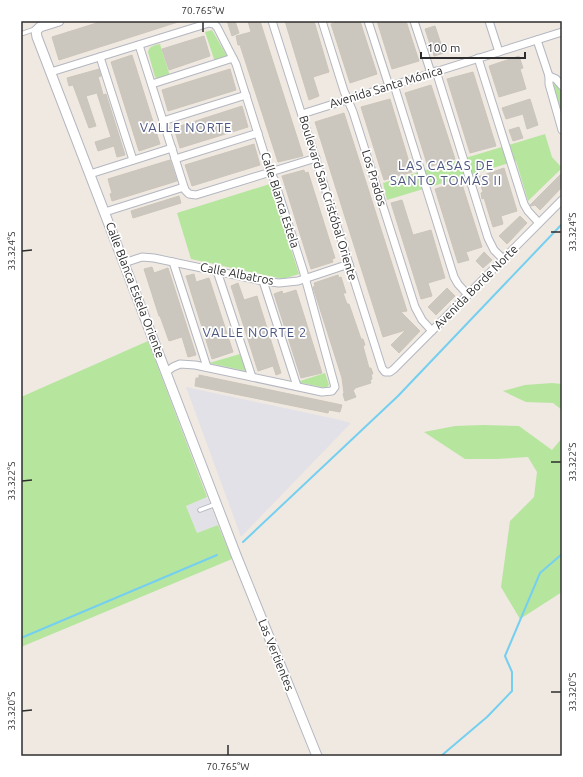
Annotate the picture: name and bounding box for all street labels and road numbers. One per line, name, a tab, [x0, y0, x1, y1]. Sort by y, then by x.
street label: Avenida Santa Mónica	[328, 63, 444, 110]
street label: Boulevard San Cristóbal Oriente	[297, 114, 360, 282]
street label: Los Prados	[360, 148, 389, 208]
street label: Calle Blanca Estela	[259, 150, 302, 249]
street label: Calle Blanca Estela Oriente	[104, 220, 167, 360]
street label: Avenida Borde Norte	[431, 242, 520, 331]
street label: Calle Albatros	[199, 260, 275, 287]
street label: Las Vertientes	[256, 617, 297, 693]

